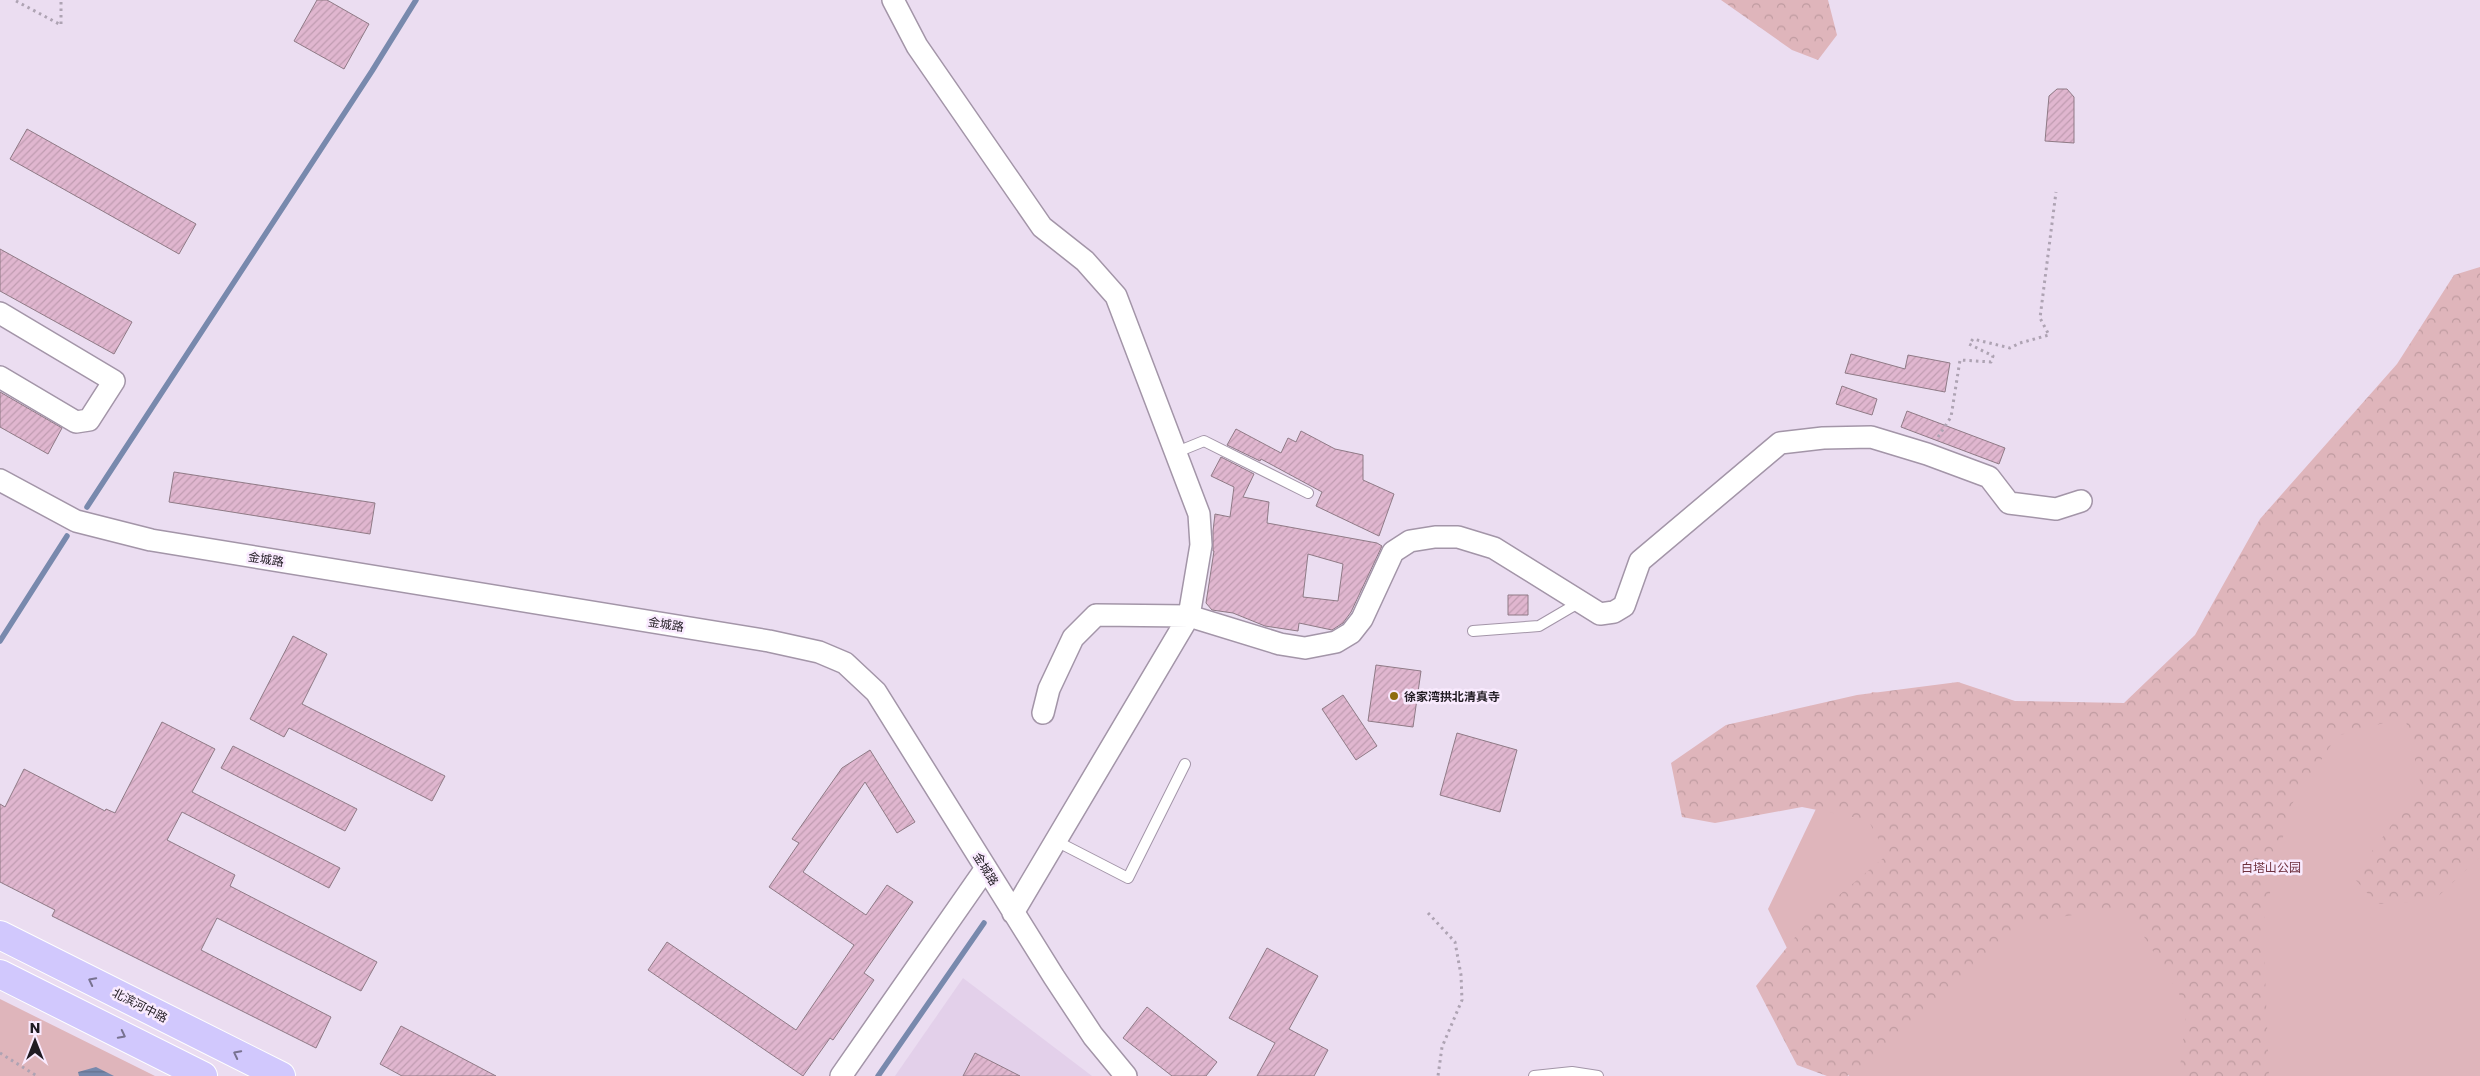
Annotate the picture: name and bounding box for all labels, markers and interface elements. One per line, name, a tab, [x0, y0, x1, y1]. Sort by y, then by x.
street label: 金城路	[247, 548, 285, 570]
street label: 金城路	[647, 613, 685, 635]
place label: 徐家湾拱北清真寺	[1404, 688, 1500, 705]
marker: 徐家湾拱北清真寺	[1388, 690, 1400, 702]
street label: 金城路	[969, 849, 1003, 889]
park label: 白塔山公园	[2241, 859, 2301, 876]
one-way arrow	[88, 977, 97, 987]
street label: 北滨河中路	[109, 984, 171, 1026]
north arrow	[10, 1016, 60, 1066]
text: N	[30, 1018, 40, 1038]
one-way arrow	[116, 1029, 125, 1039]
one-way arrow	[233, 1050, 242, 1060]

